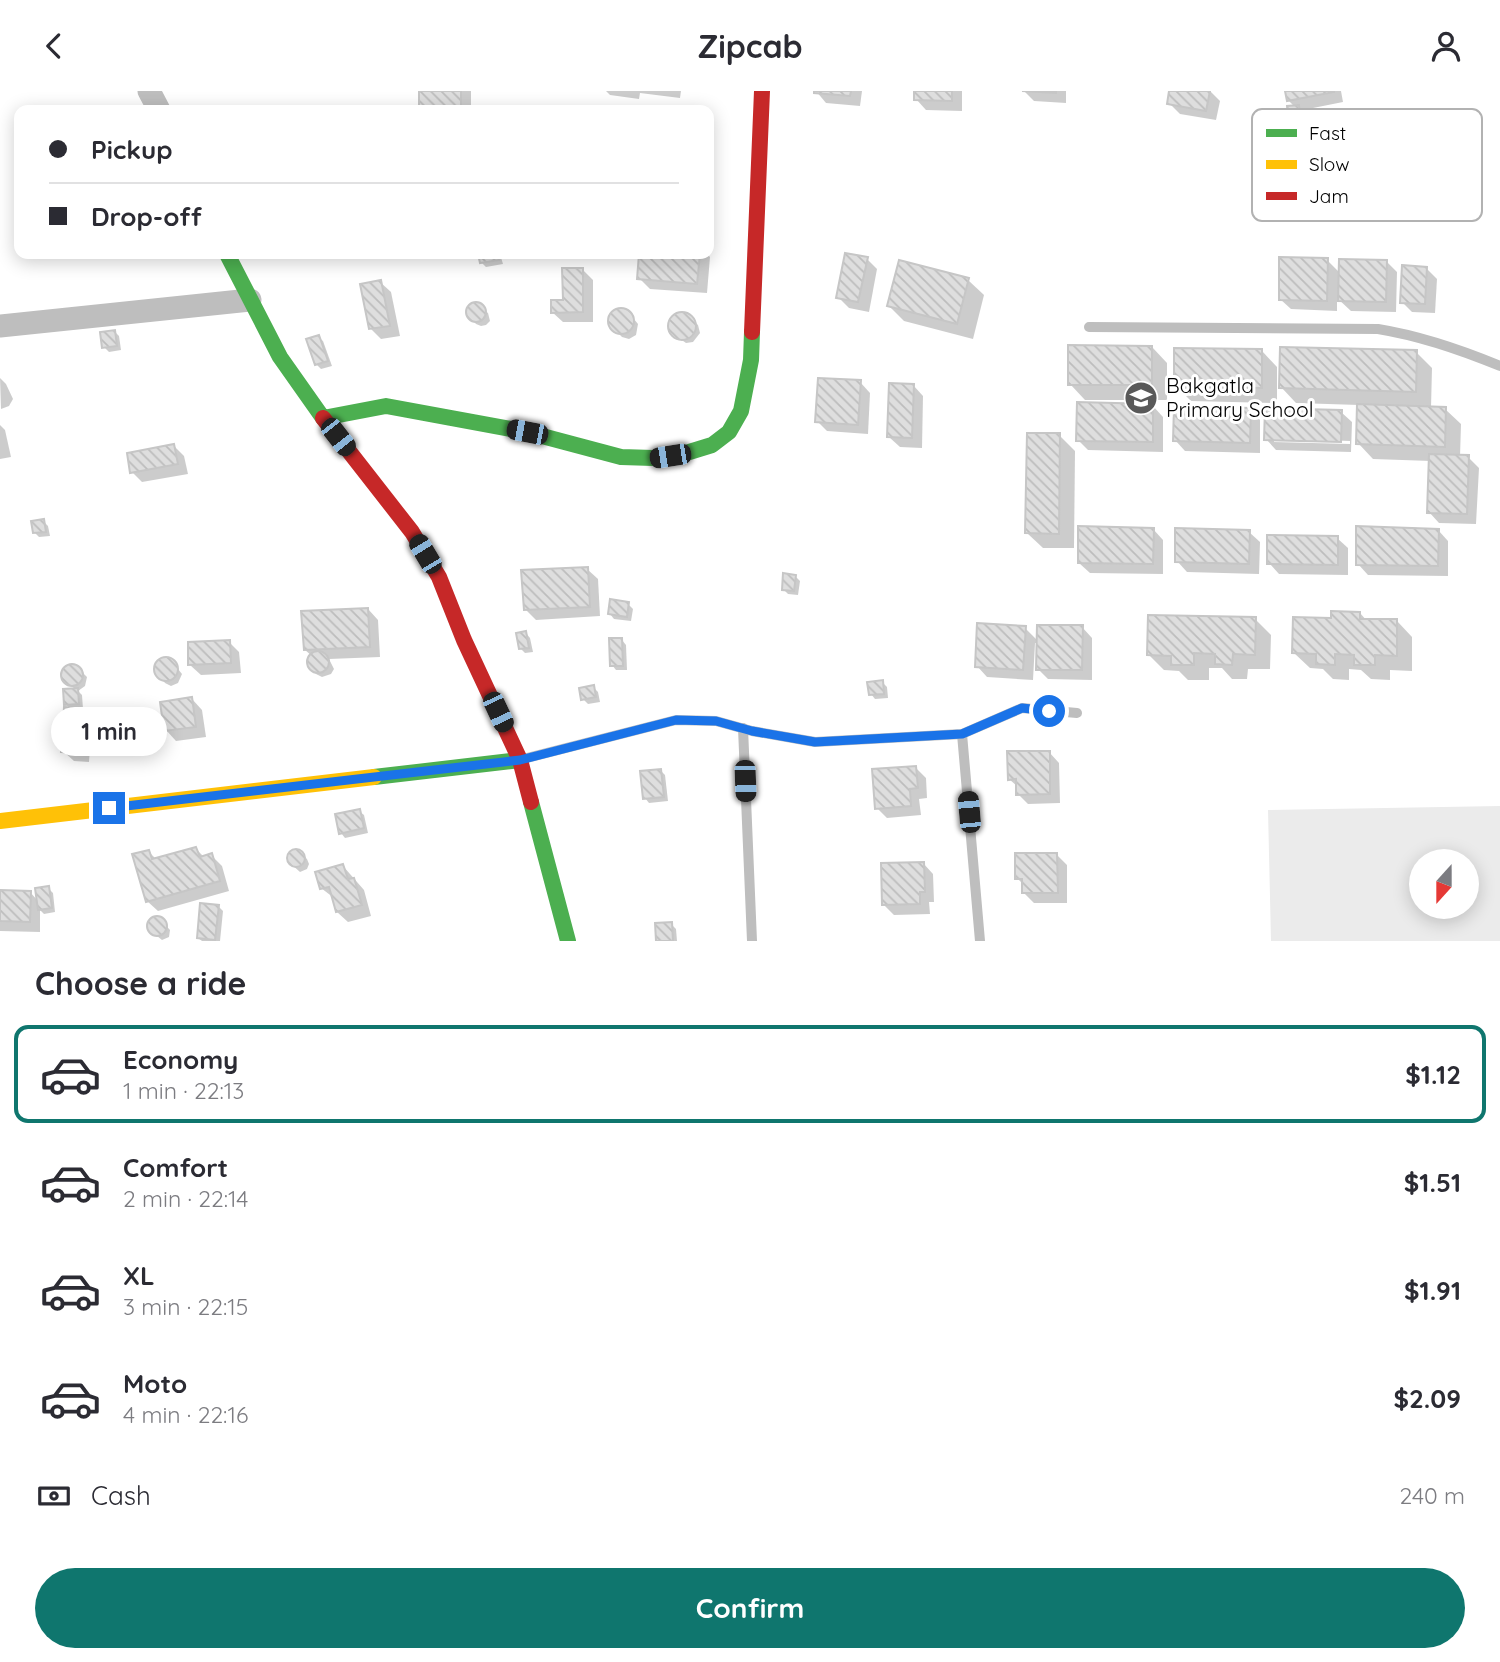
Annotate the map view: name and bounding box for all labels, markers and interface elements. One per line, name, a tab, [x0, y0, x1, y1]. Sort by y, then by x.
text: Zipcab	[697, 26, 803, 66]
icon: back	[35, 27, 73, 65]
icon: person	[1427, 27, 1465, 65]
legend	[1252, 109, 1482, 221]
text: Fast	[1309, 121, 1346, 145]
text: Pickup	[91, 133, 173, 166]
text: Slow	[1309, 152, 1350, 176]
text: Jam	[1309, 184, 1349, 208]
text: Drop-off	[91, 200, 202, 233]
place label: Bakgatla Primary School	[1166, 372, 1314, 422]
school or university icon: Bakgatla Primary School	[1122, 379, 1160, 417]
car	[317, 414, 360, 460]
car	[505, 418, 550, 446]
car	[648, 442, 693, 470]
car	[406, 531, 445, 577]
car	[480, 689, 517, 735]
route start	[1033, 695, 1065, 727]
callout: 1 min	[51, 707, 167, 755]
text: 1 min	[81, 717, 137, 746]
car	[734, 760, 757, 802]
car	[957, 790, 982, 834]
route end	[93, 792, 125, 824]
north arrow	[1409, 849, 1479, 919]
map controls	[1409, 849, 1479, 919]
text: Choose a ride	[35, 963, 247, 1003]
icon: car	[39, 1043, 102, 1106]
text: Economy	[123, 1043, 238, 1076]
text: $1.12	[1405, 1058, 1461, 1091]
text: 1 min · 22:13	[123, 1076, 244, 1105]
icon: car	[39, 1151, 102, 1214]
text: Comfort	[123, 1151, 228, 1184]
text: $1.51	[1404, 1166, 1461, 1199]
text: 2 min · 22:14	[123, 1184, 248, 1213]
icon: car	[39, 1259, 102, 1322]
text: XL	[123, 1259, 155, 1292]
text: $1.91	[1404, 1274, 1461, 1307]
text: 3 min · 22:15	[123, 1292, 248, 1321]
icon: car	[39, 1367, 102, 1430]
text: Moto	[123, 1367, 187, 1400]
text: $2.09	[1393, 1382, 1461, 1415]
text: 4 min · 22:16	[123, 1400, 248, 1429]
icon: cash	[35, 1477, 73, 1515]
text: Cash	[91, 1479, 151, 1512]
text: 240 m	[1400, 1481, 1465, 1510]
button: Confirm	[35, 1568, 1465, 1648]

